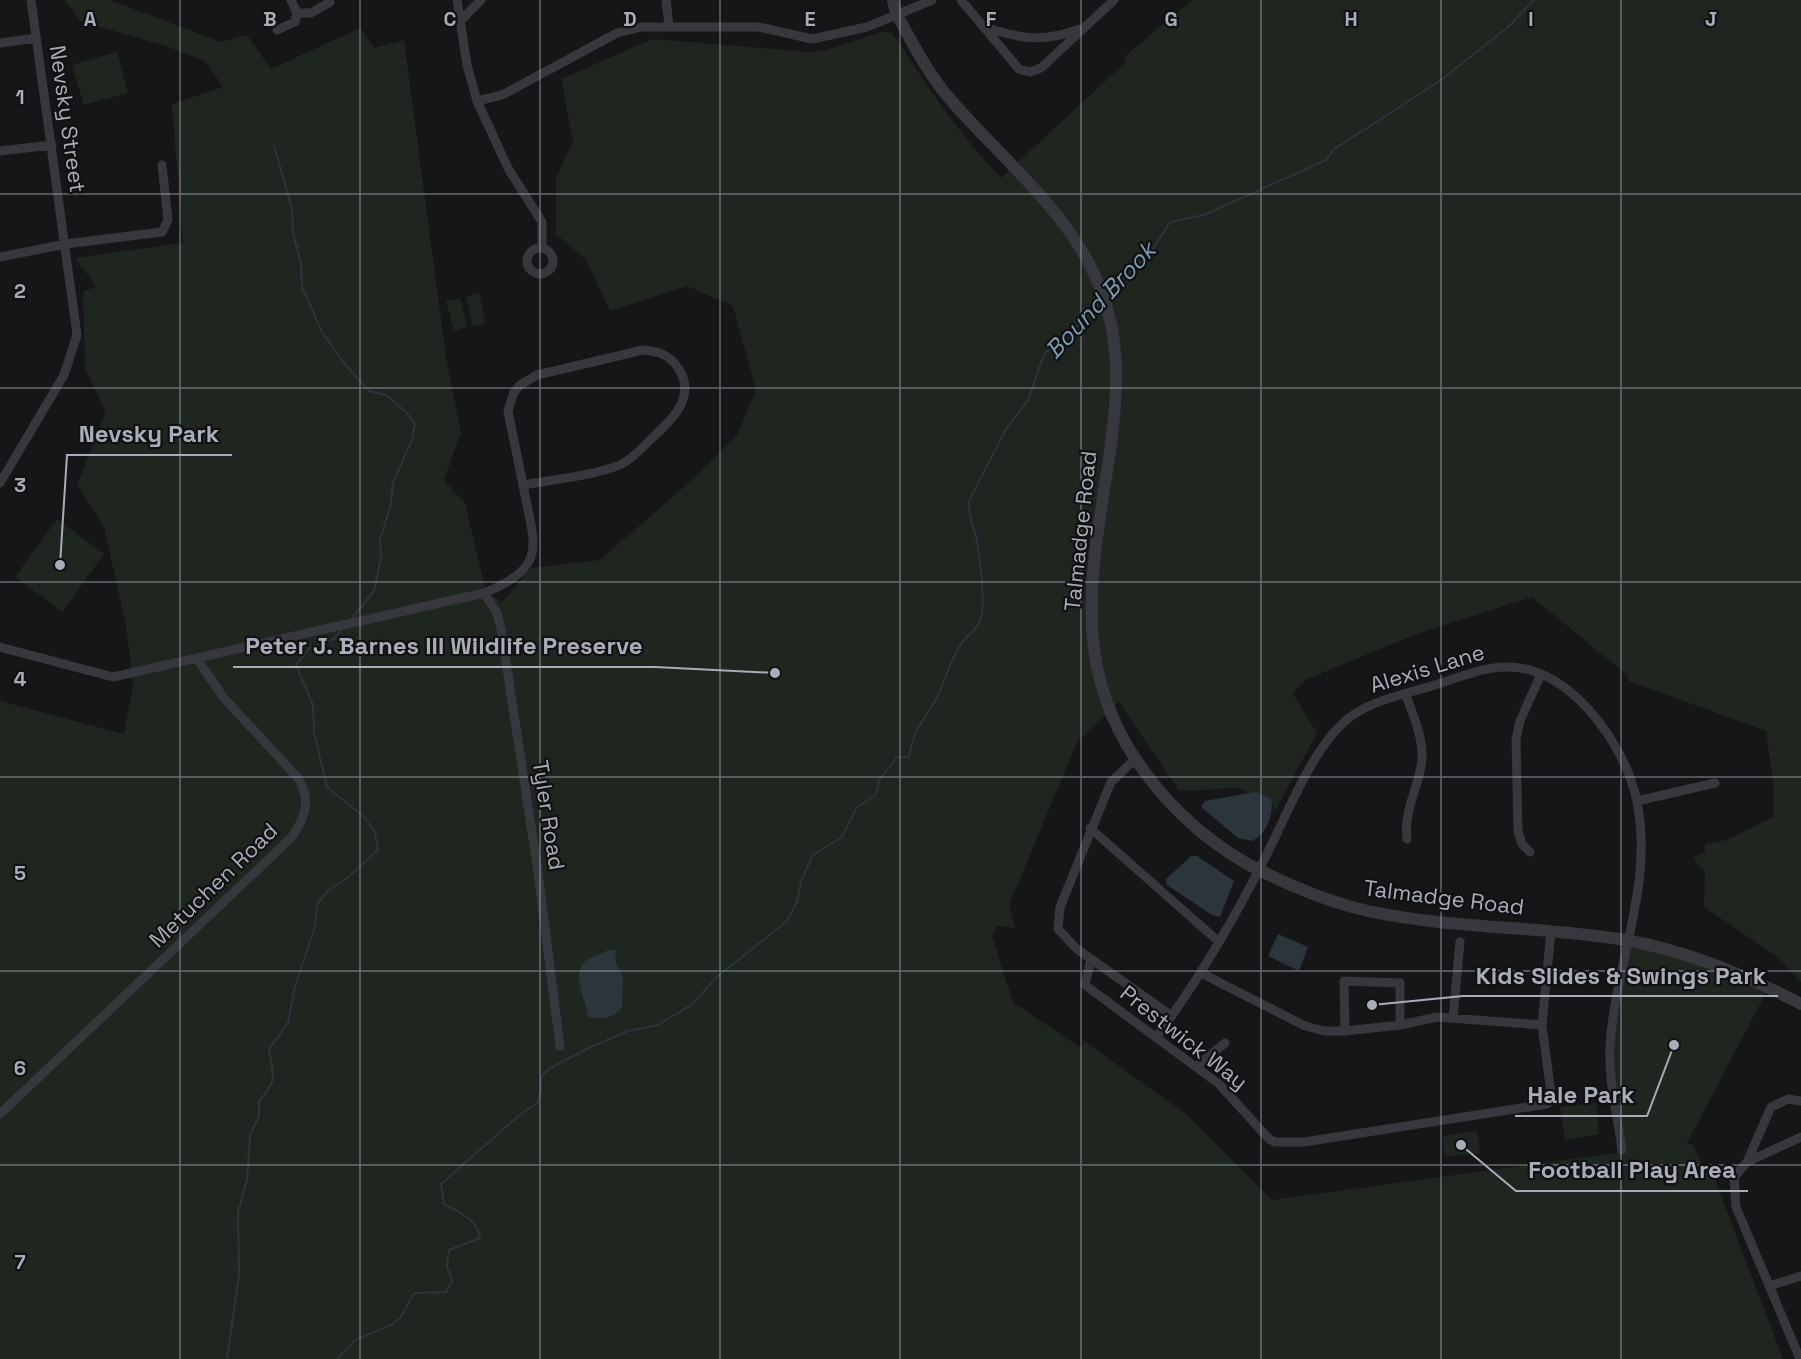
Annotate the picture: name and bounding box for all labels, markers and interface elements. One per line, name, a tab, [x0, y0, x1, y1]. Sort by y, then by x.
text: A	[84, 6, 97, 32]
text: B	[263, 6, 277, 32]
text: C	[444, 6, 457, 32]
text: D	[623, 6, 637, 32]
text: E	[804, 6, 816, 32]
text: F	[986, 6, 997, 32]
text: G	[1164, 6, 1178, 32]
text: H	[1344, 6, 1358, 32]
text: I	[1528, 6, 1534, 32]
text: J	[1705, 6, 1717, 32]
street label: Nevsky Street	[44, 44, 92, 194]
text: 1	[15, 84, 25, 110]
water label: Bound Brook	[1038, 233, 1164, 365]
text: 2	[14, 278, 26, 304]
callout: Nevsky Park	[67, 413, 232, 455]
text: Nevsky Park	[79, 418, 220, 449]
street label: Talmadge Road	[1058, 449, 1102, 613]
text: 3	[14, 472, 26, 498]
callout: Peter J. Barnes III Wildlife Preserve	[233, 625, 655, 667]
text: Peter J. Barnes III Wildlife Preserve	[245, 630, 643, 661]
street label: Alexis Lane	[1366, 637, 1488, 699]
text: 4	[14, 666, 27, 692]
street label: Tyler Road	[526, 758, 572, 872]
street label: Metuchen Road	[143, 817, 283, 953]
text: 5	[14, 860, 26, 886]
street label: Talmadge Road	[1362, 873, 1526, 921]
callout: Kids Slides & Swings Park	[1463, 954, 1778, 996]
text: Kids Slides & Swings Park	[1476, 960, 1767, 991]
street label: Prestwick Way	[1115, 979, 1253, 1095]
text: 6	[14, 1055, 26, 1081]
callout: Hale Park	[1515, 1074, 1647, 1116]
text: Hale Park	[1527, 1079, 1635, 1110]
callout: Football Play Area	[1516, 1149, 1748, 1191]
text: Football Play Area	[1528, 1154, 1736, 1185]
text: 7	[14, 1249, 26, 1275]

